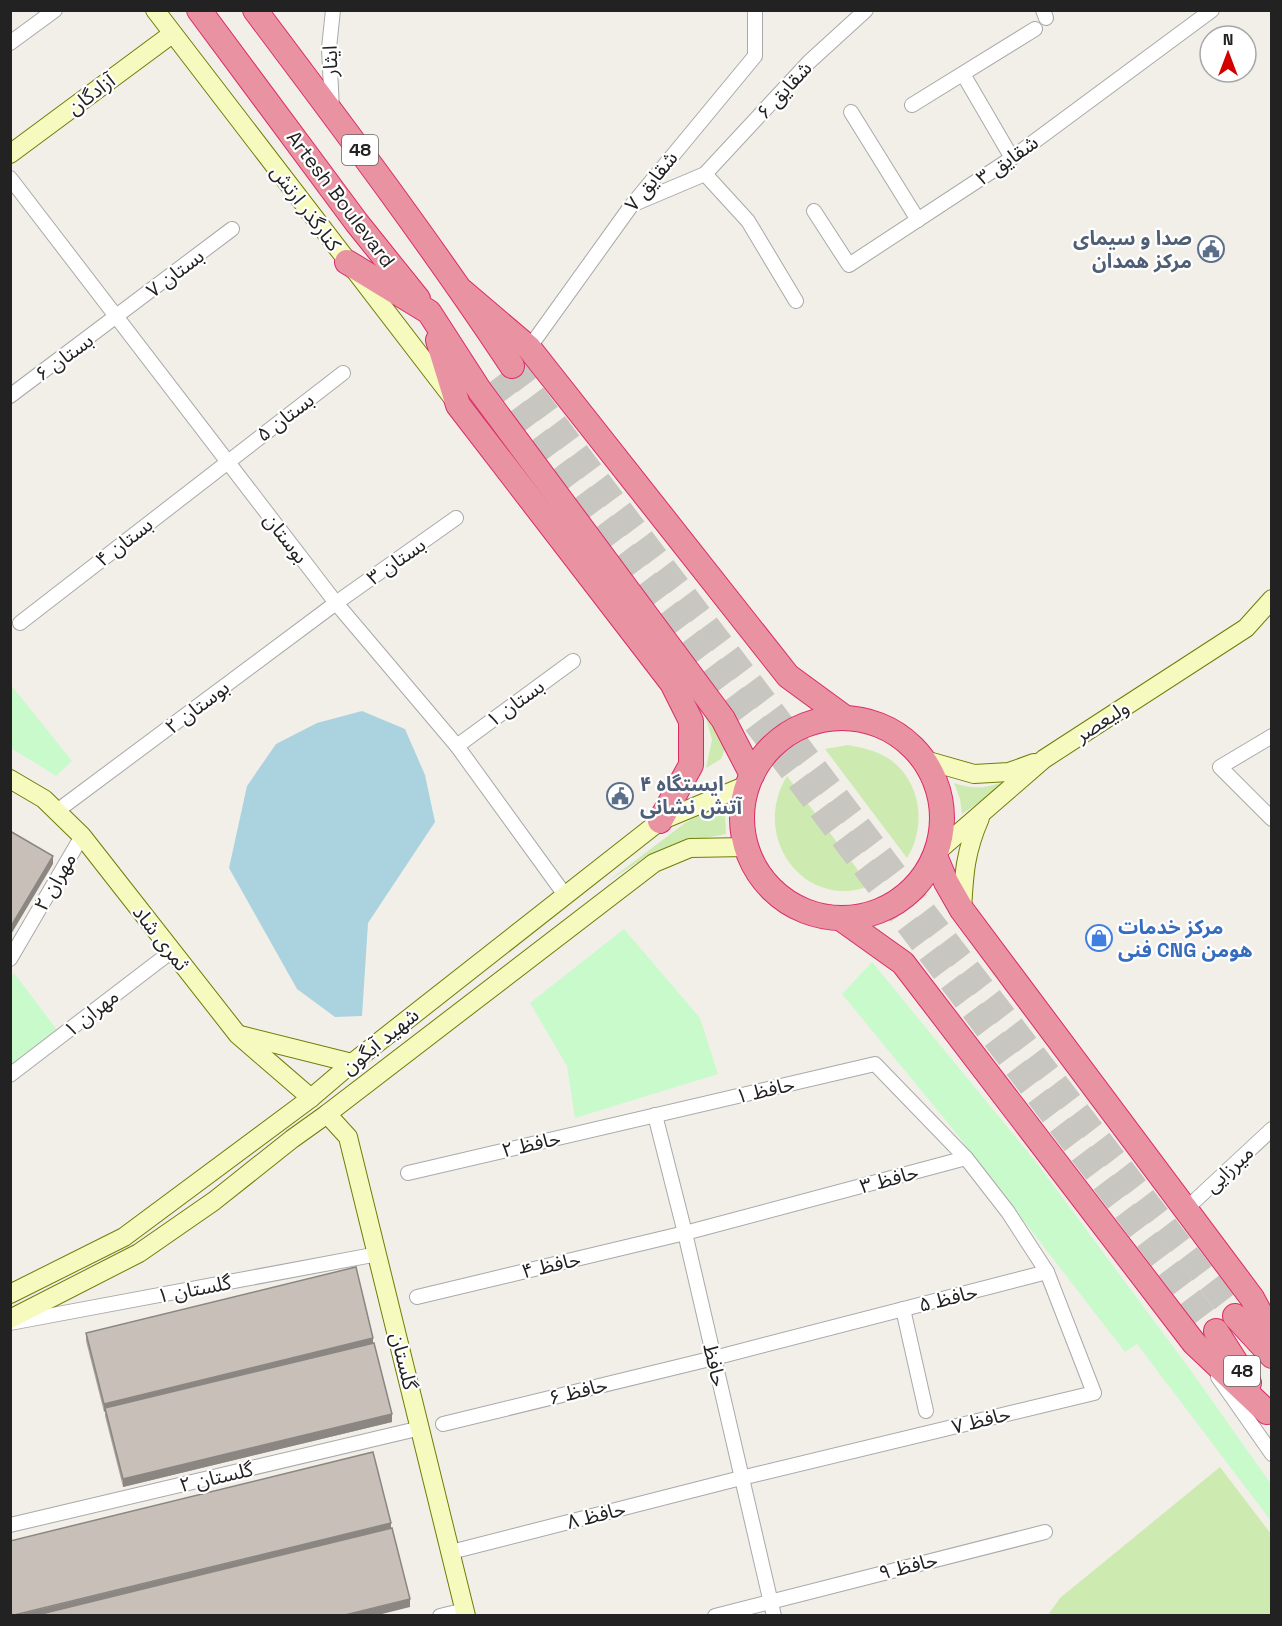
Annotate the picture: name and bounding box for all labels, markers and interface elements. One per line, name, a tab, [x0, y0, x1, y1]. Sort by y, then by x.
north arrow	[1198, 24, 1258, 84]
text: N	[1223, 29, 1233, 50]
street label: ایثار	[317, 45, 343, 78]
street label: شقایق ۶	[751, 55, 817, 125]
street label: آزادگان	[62, 67, 121, 121]
street label: Artesh Boulevard	[281, 125, 401, 273]
street label: شقایق ۳	[971, 129, 1043, 191]
road number: 48	[342, 135, 378, 165]
street label: شقایق ۷	[619, 146, 683, 216]
street label: کنارگذر ارتش	[265, 160, 347, 257]
place label: صدا و سیمای مرکز همدان	[1073, 225, 1192, 274]
public building icon: صدا و سیمای مرکز همدان	[1196, 234, 1226, 264]
street label: بستان ۷	[141, 243, 209, 303]
street label: بستان ۶	[30, 327, 98, 387]
street label: بستان ۵	[251, 387, 319, 447]
street label: بوستان	[258, 507, 314, 569]
street label: بستان ۴	[90, 511, 158, 573]
street label: بستان ۳	[362, 531, 430, 591]
street label: بستان ۱	[481, 673, 549, 733]
street label: بوستان ۲	[160, 674, 234, 740]
street label: ولیعصر	[1069, 694, 1134, 748]
place label: ایستگاه ۴ آتش نشانی	[640, 771, 742, 820]
public building icon: ایستگاه ۴ آتش نشانی	[605, 781, 635, 811]
street label: مهران ۲	[28, 848, 82, 916]
street label: ثمری شاد	[127, 900, 195, 976]
place label: مرکز خدمات فنی CNG هومن	[1118, 914, 1253, 963]
shop icon: مرکز خدمات فنی CNG هومن	[1084, 923, 1114, 953]
street label: ۱ مهران	[58, 983, 124, 1043]
street label: شهید آبگون	[336, 1002, 424, 1080]
street label: حافظ ۱	[733, 1071, 797, 1109]
street label: حافظ ۲	[499, 1125, 563, 1163]
street label: میرزایی	[1199, 1140, 1259, 1198]
street label: حافظ ۳	[857, 1159, 921, 1199]
street label: حافظ ۴	[519, 1246, 583, 1284]
street label: گلستان ۱	[155, 1269, 234, 1309]
street label: حافظ ۵	[916, 1278, 980, 1318]
street label: گلستان	[384, 1330, 424, 1393]
street label: حافظ	[697, 1341, 733, 1389]
road number: 48	[1224, 1356, 1260, 1386]
street label: حافظ ۶	[546, 1371, 610, 1411]
street label: حافظ ۷	[949, 1400, 1013, 1440]
street label: گلستان ۲	[177, 1456, 256, 1498]
street label: حافظ ۸	[564, 1495, 628, 1535]
street label: حافظ ۹	[876, 1546, 940, 1586]

